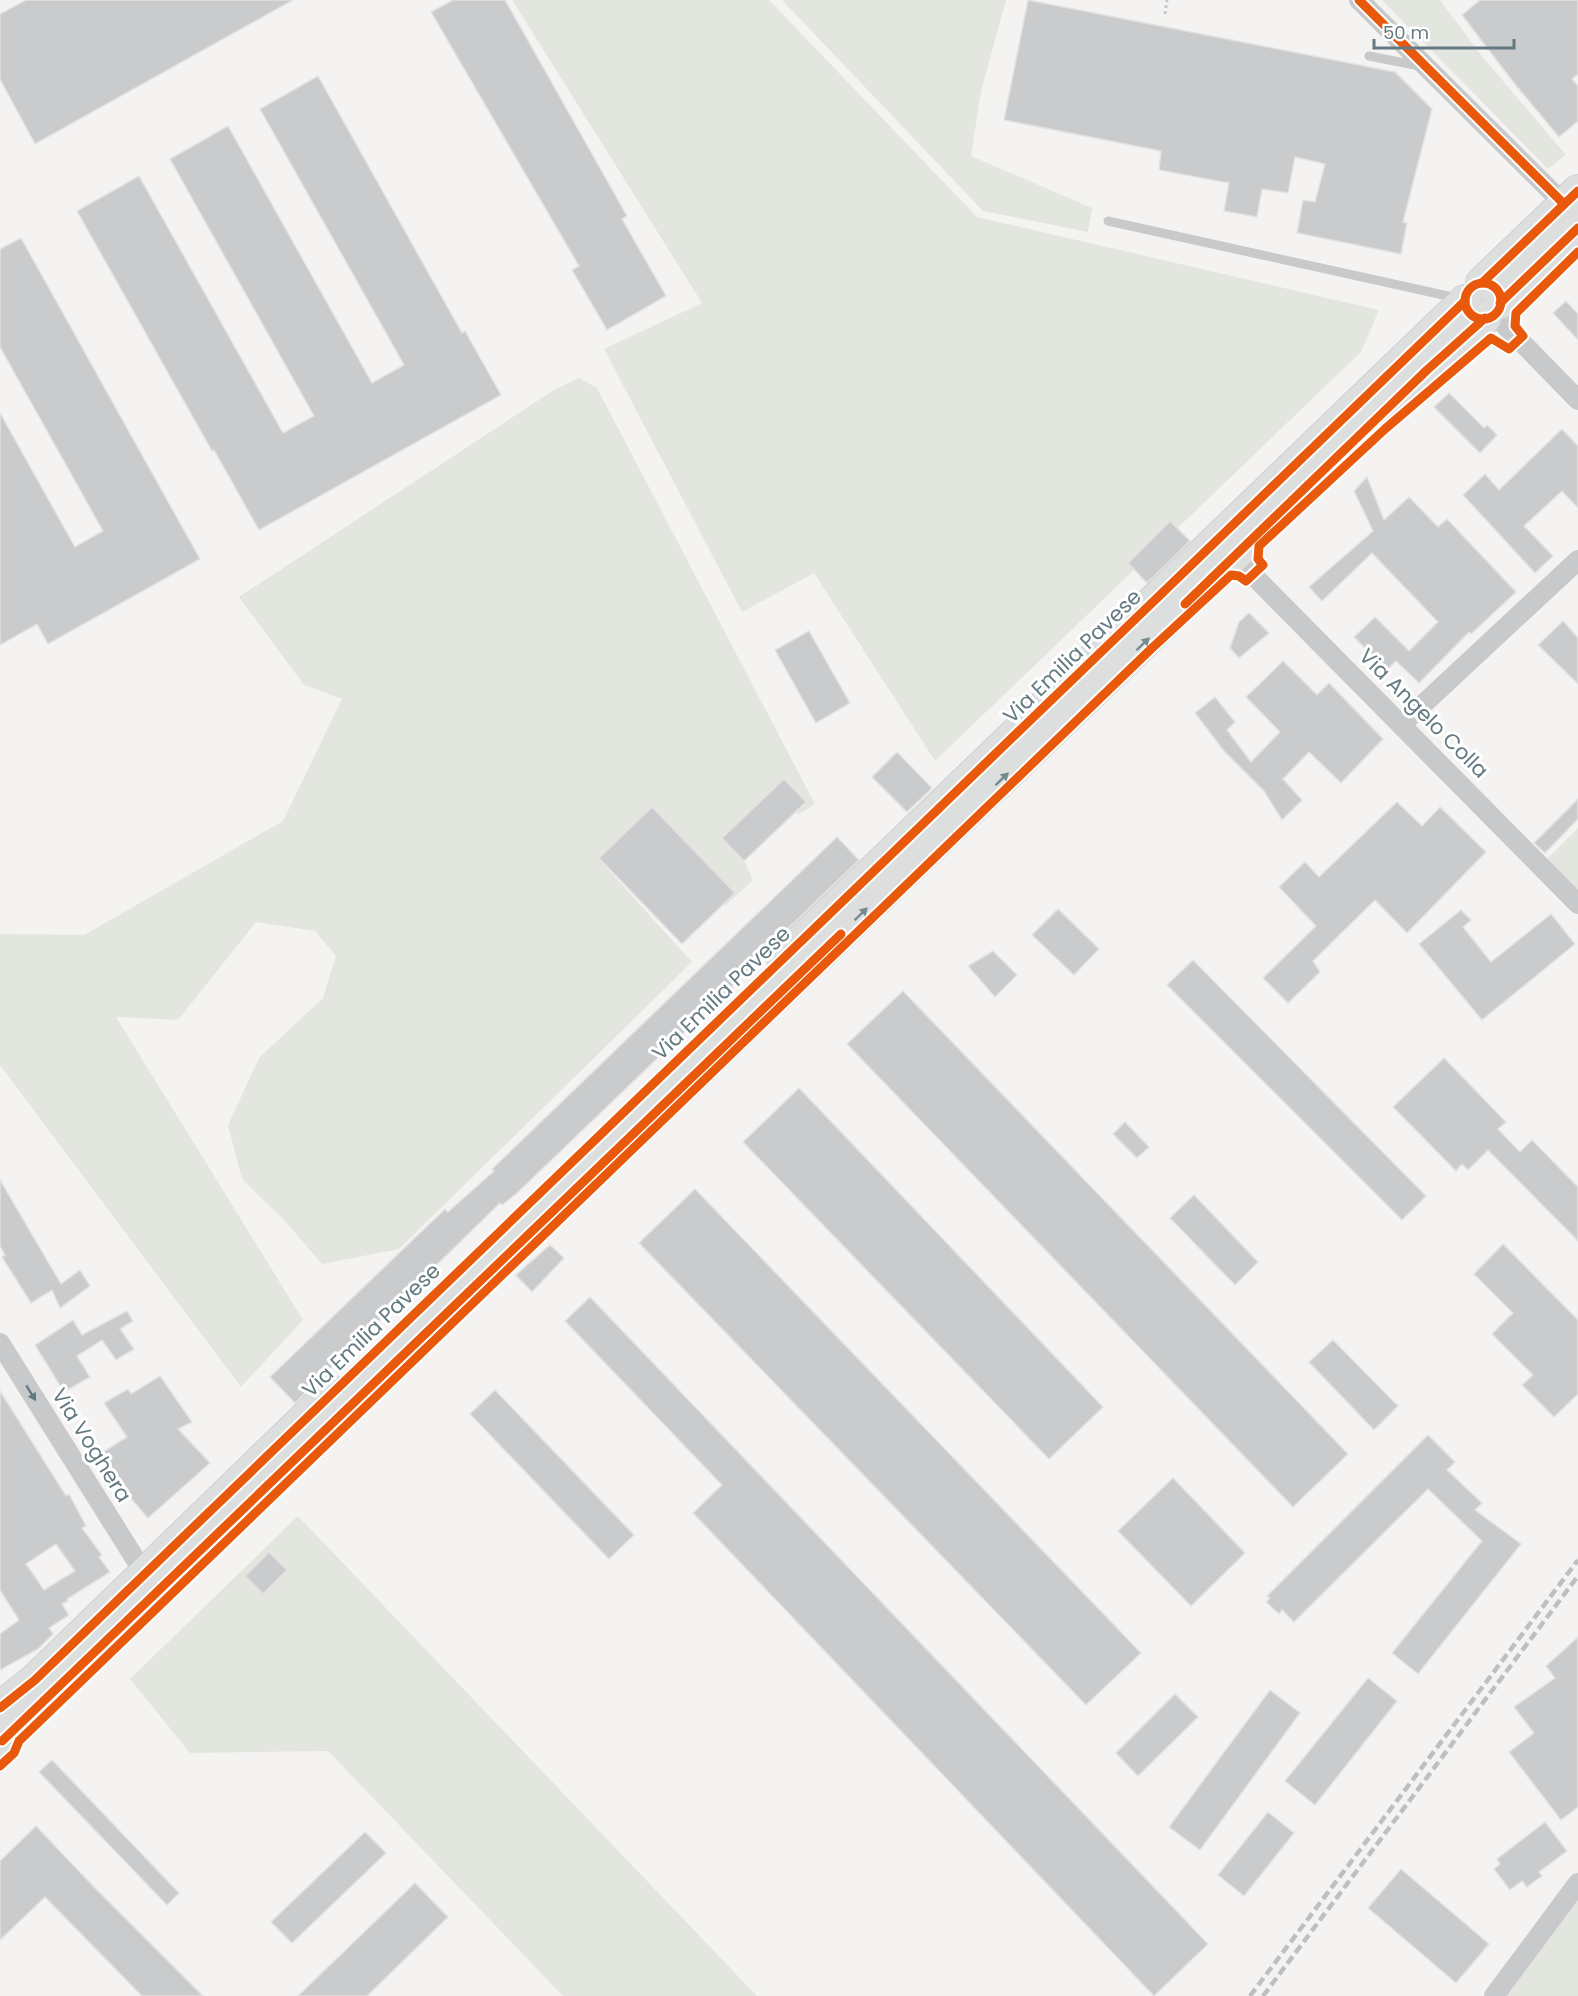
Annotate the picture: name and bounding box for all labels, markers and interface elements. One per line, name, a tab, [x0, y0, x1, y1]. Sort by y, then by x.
scale bar	[1374, 12, 1514, 50]
text: 50 m	[1383, 20, 1429, 45]
street label: Via Emilia Pavese	[996, 582, 1148, 730]
one-way arrow	[1135, 637, 1150, 651]
street label: Via Angelo Colla	[1353, 642, 1495, 784]
one-way arrow	[994, 773, 1009, 786]
one-way arrow	[854, 907, 869, 921]
street label: Via Emilia Pavese	[645, 919, 797, 1067]
street label: Via Emilia Pavese	[295, 1256, 447, 1404]
street label: Via Voghera	[45, 1382, 139, 1508]
one-way arrow	[25, 1384, 37, 1400]

